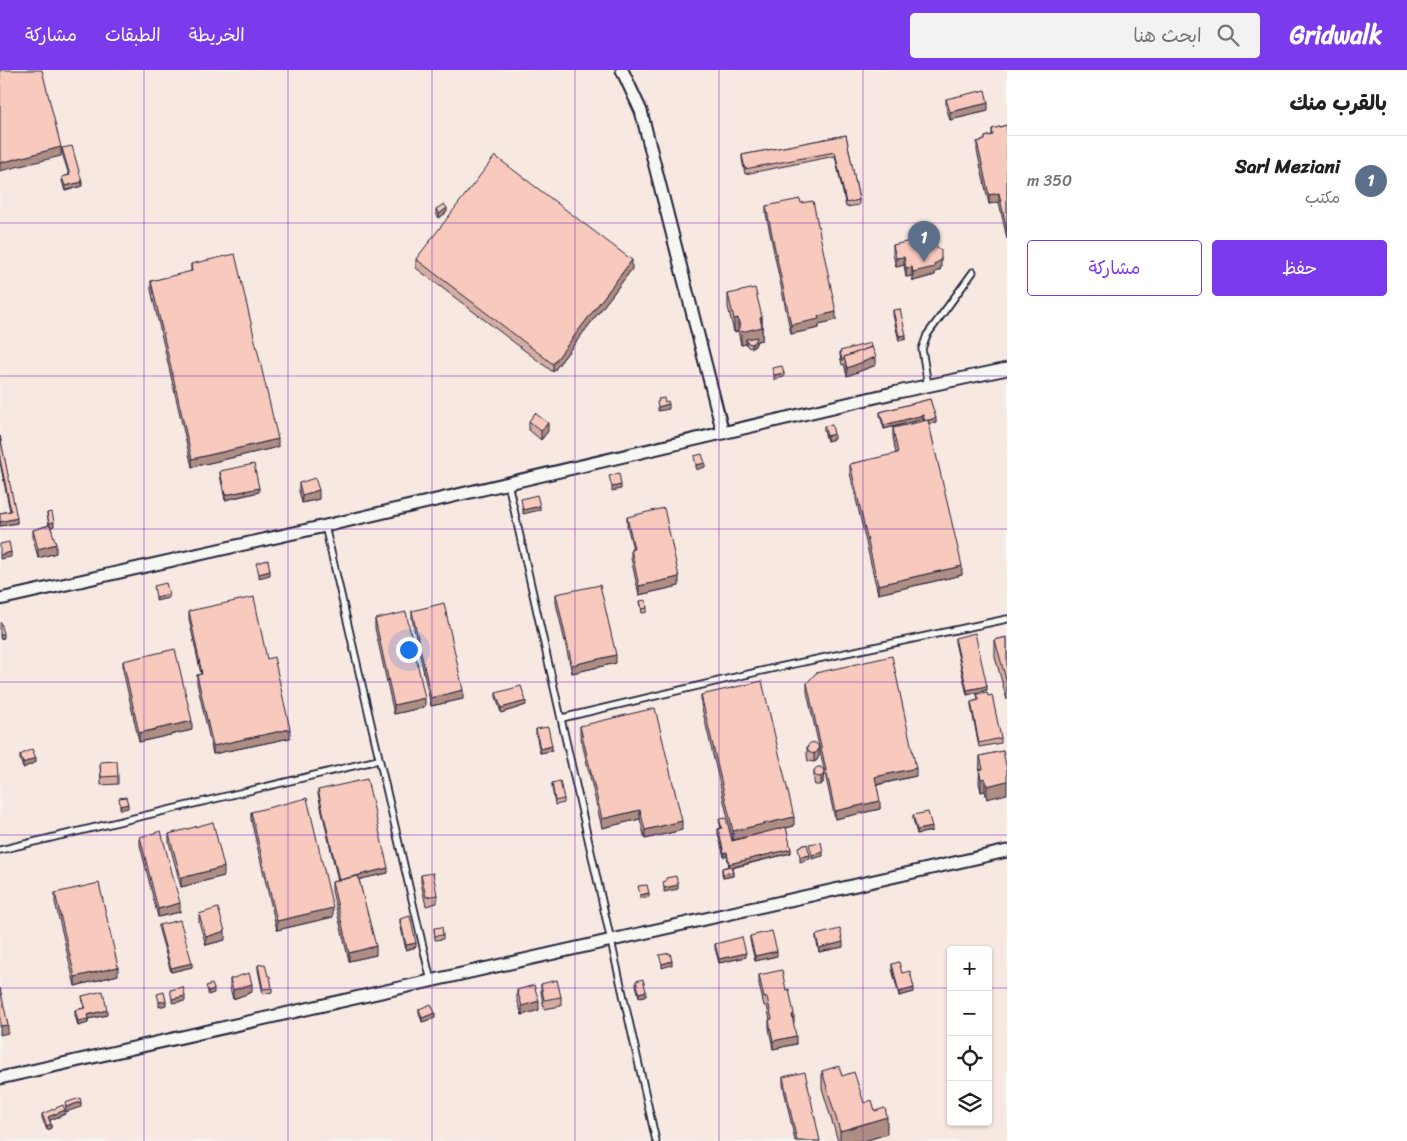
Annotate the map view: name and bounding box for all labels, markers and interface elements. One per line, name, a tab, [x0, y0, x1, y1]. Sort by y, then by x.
search box	[910, 13, 1260, 58]
text: Gridwalk	[1290, 14, 1382, 56]
text: مشاركة	[25, 19, 77, 51]
text: الطبقات	[105, 19, 161, 51]
text: الخريطة	[189, 19, 245, 51]
text: ابحث هنا	[1133, 19, 1202, 52]
icon: search	[1214, 21, 1242, 49]
text: بالقرب منك	[1289, 84, 1387, 122]
text: Sarl Meziani	[1235, 150, 1340, 183]
text: 350 m	[1027, 166, 1072, 195]
text: 1	[1368, 166, 1374, 195]
text: مكتب	[1305, 183, 1340, 212]
pin: 1	[908, 221, 940, 262]
button: مشاركة	[1027, 240, 1202, 296]
button: حفظ	[1212, 240, 1387, 296]
your location	[396, 637, 422, 663]
map controls	[947, 946, 992, 1126]
button: +	[947, 946, 992, 991]
button: −	[947, 991, 992, 1036]
button: locate	[947, 1036, 992, 1081]
button: layers	[947, 1081, 992, 1126]

